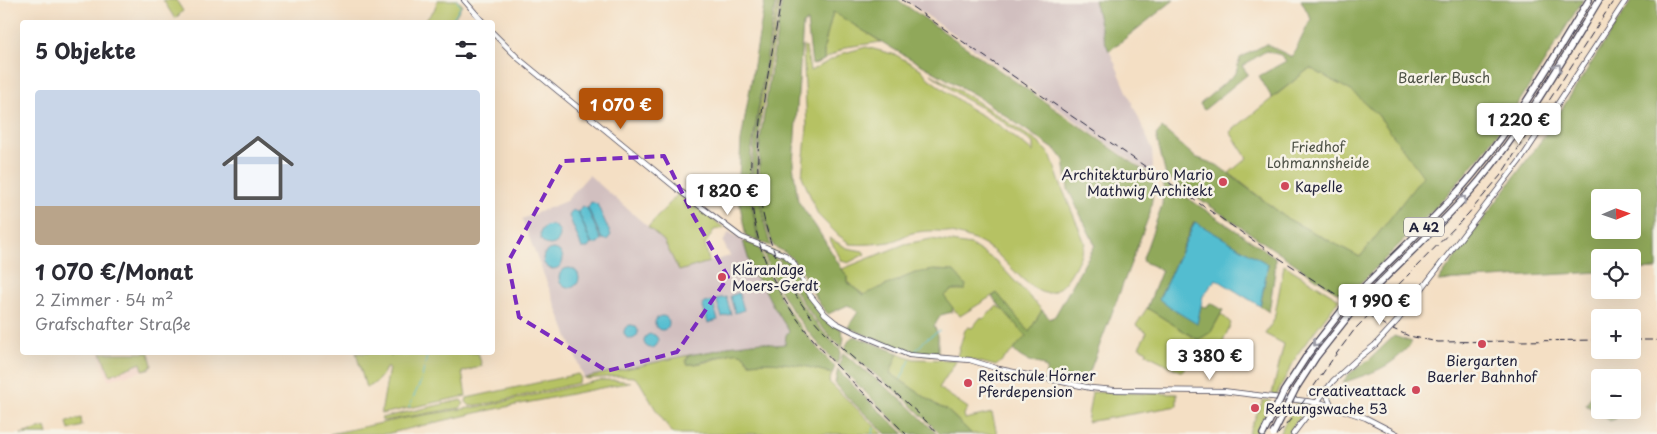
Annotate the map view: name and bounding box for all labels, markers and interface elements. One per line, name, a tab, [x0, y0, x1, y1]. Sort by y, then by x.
text: 5 Objekte	[35, 34, 136, 66]
icon: filters	[452, 36, 480, 64]
one-way arrow	[1552, 64, 1562, 73]
park label: Baerler Busch	[1398, 67, 1490, 88]
pin: 1 070 €	[575, 88, 667, 130]
text: 1 070 €	[590, 92, 652, 116]
pin: 1 220 €	[1473, 102, 1565, 145]
text: 1 220 €	[1488, 107, 1550, 131]
icon: home	[213, 123, 303, 213]
park label: Friedhof Lohmannsheide	[1267, 136, 1369, 173]
place label: Architekturbüro Mario Mathwig Architekt	[1062, 164, 1213, 201]
pin: 1 820 €	[682, 174, 774, 216]
marker: Architekturbüro Mario Mathwig Architekt	[1217, 176, 1229, 188]
place label: Kapelle	[1295, 176, 1343, 197]
text: 1 820 €	[697, 178, 759, 202]
marker: Kapelle	[1279, 180, 1291, 192]
north arrow	[1591, 189, 1641, 239]
map controls	[1591, 189, 1641, 419]
one-way arrow	[1457, 195, 1466, 204]
road number: A 42	[1404, 218, 1444, 236]
button: locate	[1591, 249, 1641, 299]
text: 1 070 €/Monat	[35, 255, 194, 287]
place label: Kläranlage Moers-Gerdt	[732, 259, 819, 296]
marker: Kläranlage Moers-Gerdt	[716, 271, 728, 283]
pin: 1 990 €	[1334, 284, 1426, 326]
text: 2 Zimmer · 54 m²	[35, 287, 174, 311]
text: 1 990 €	[1350, 288, 1410, 312]
button: +	[1591, 309, 1641, 359]
text: Grafschafter Straße	[35, 311, 191, 335]
one-way arrow	[1313, 337, 1322, 347]
pin: 3 380 €	[1164, 338, 1256, 381]
marker: Biergarten Baerler Bahnhof	[1476, 338, 1488, 350]
text: 3 380 €	[1178, 343, 1242, 367]
place label: Biergarten Baerler Bahnhof	[1427, 350, 1539, 387]
place label: Reitschule Hörner Pferdepension	[978, 365, 1096, 402]
button: −	[1591, 369, 1641, 419]
marker: Reitschule Hörner Pferdepension	[962, 377, 974, 389]
place label: creativeattack	[1308, 380, 1406, 401]
marker: creativeattack	[1410, 384, 1422, 396]
place label: Rettungswache 53	[1265, 398, 1387, 419]
marker: Rettungswache 53	[1249, 402, 1261, 414]

